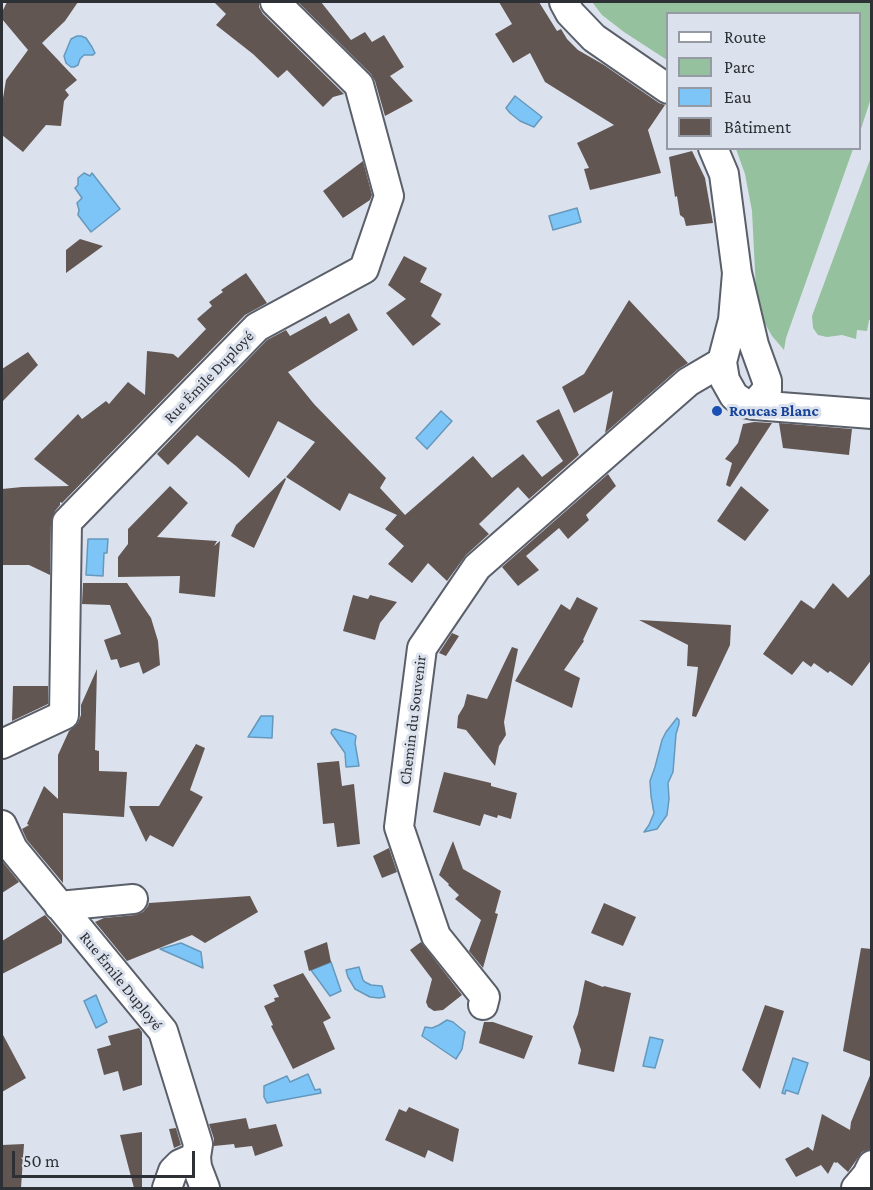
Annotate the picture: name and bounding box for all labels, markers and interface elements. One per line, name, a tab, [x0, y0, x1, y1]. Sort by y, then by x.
legend	[666, 12, 861, 150]
text: Route	[724, 27, 766, 47]
text: Parc	[724, 57, 755, 77]
text: Eau	[724, 87, 752, 107]
text: Bâtiment	[724, 117, 791, 137]
street label: Rue Émile Duployé	[160, 327, 258, 427]
place label: Roucas Blanc	[729, 401, 819, 421]
marker: Roucas Blanc	[710, 404, 724, 418]
street label: Chemin du Souvenir	[396, 654, 430, 786]
street label: Rue Émile Duployé	[75, 928, 167, 1034]
scale bar	[15, 1139, 198, 1177]
text: 50 m	[23, 1151, 60, 1171]

